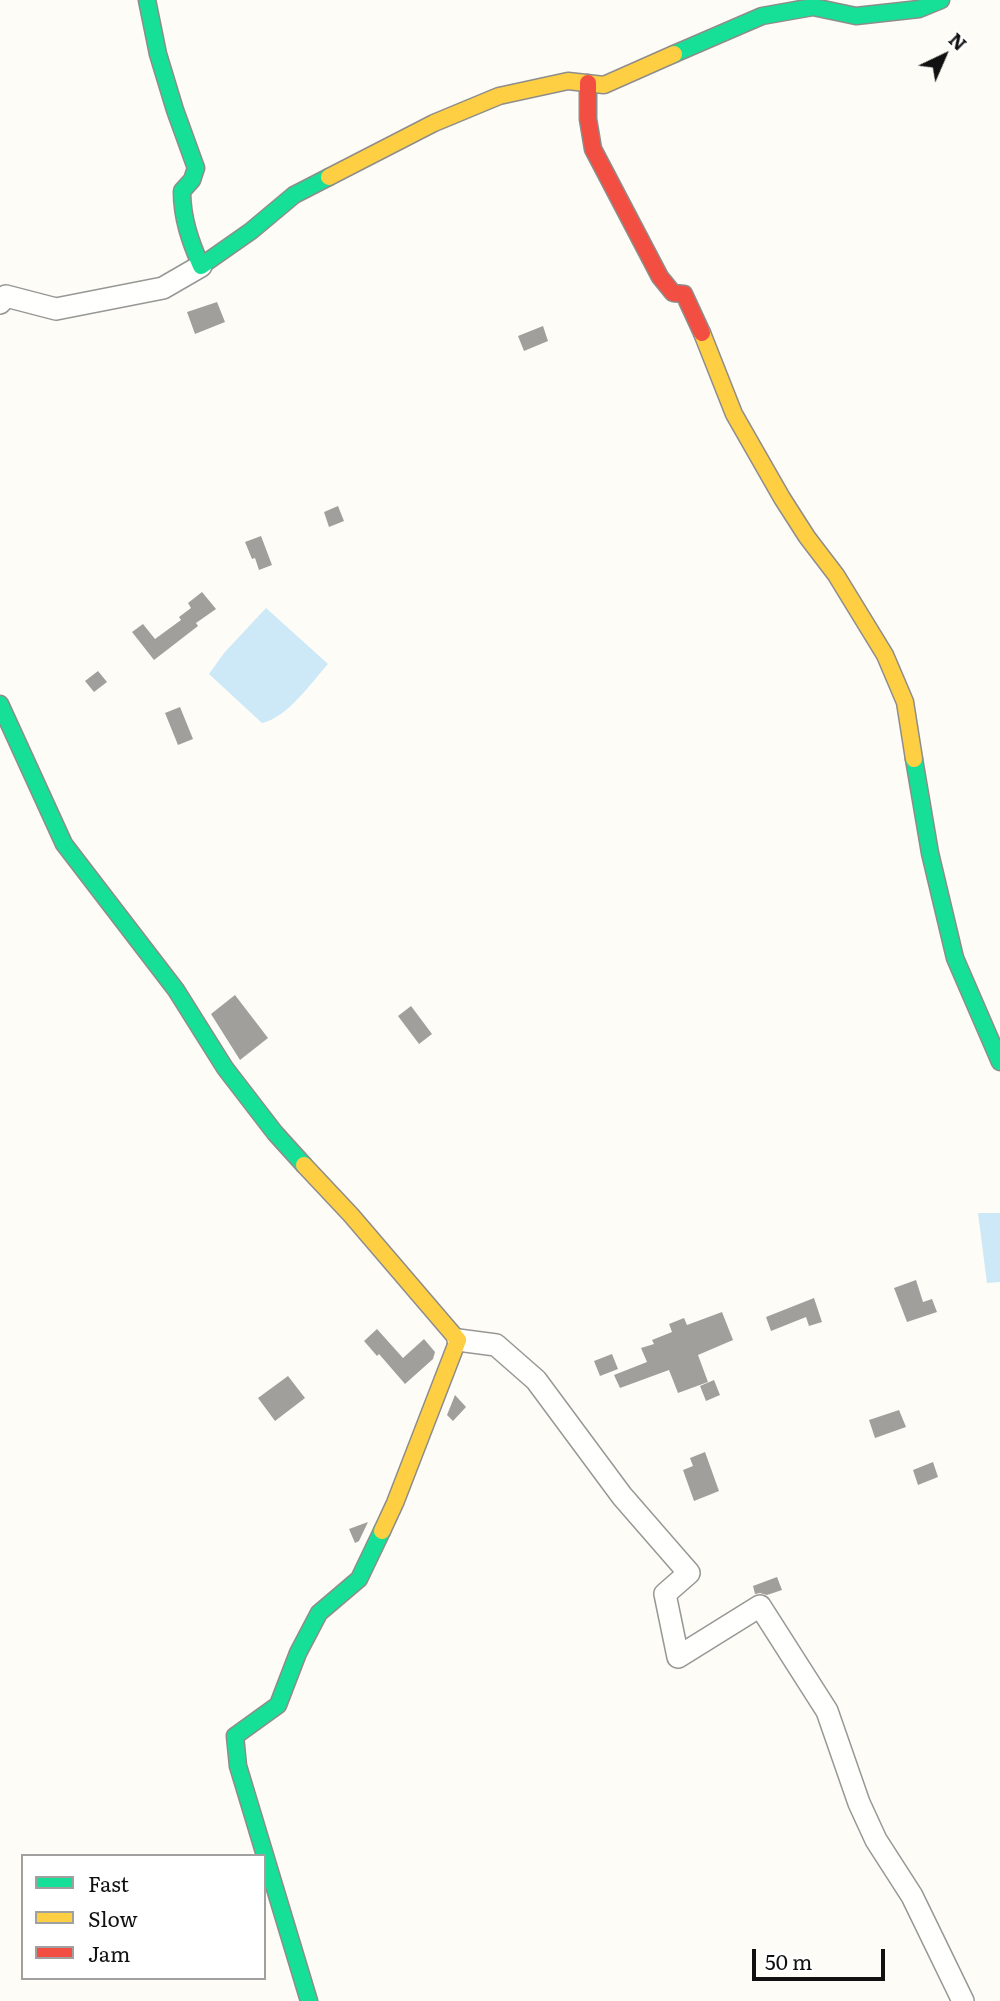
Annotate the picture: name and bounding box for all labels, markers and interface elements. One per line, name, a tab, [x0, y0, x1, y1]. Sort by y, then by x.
north arrow	[909, 21, 979, 91]
text: N	[943, 25, 974, 57]
legend	[21, 1854, 266, 1980]
text: Fast	[88, 1867, 129, 1898]
text: Slow	[88, 1902, 138, 1933]
scale bar	[755, 1934, 888, 1978]
text: Jam	[88, 1937, 130, 1968]
text: 50 m	[765, 1945, 812, 1976]

